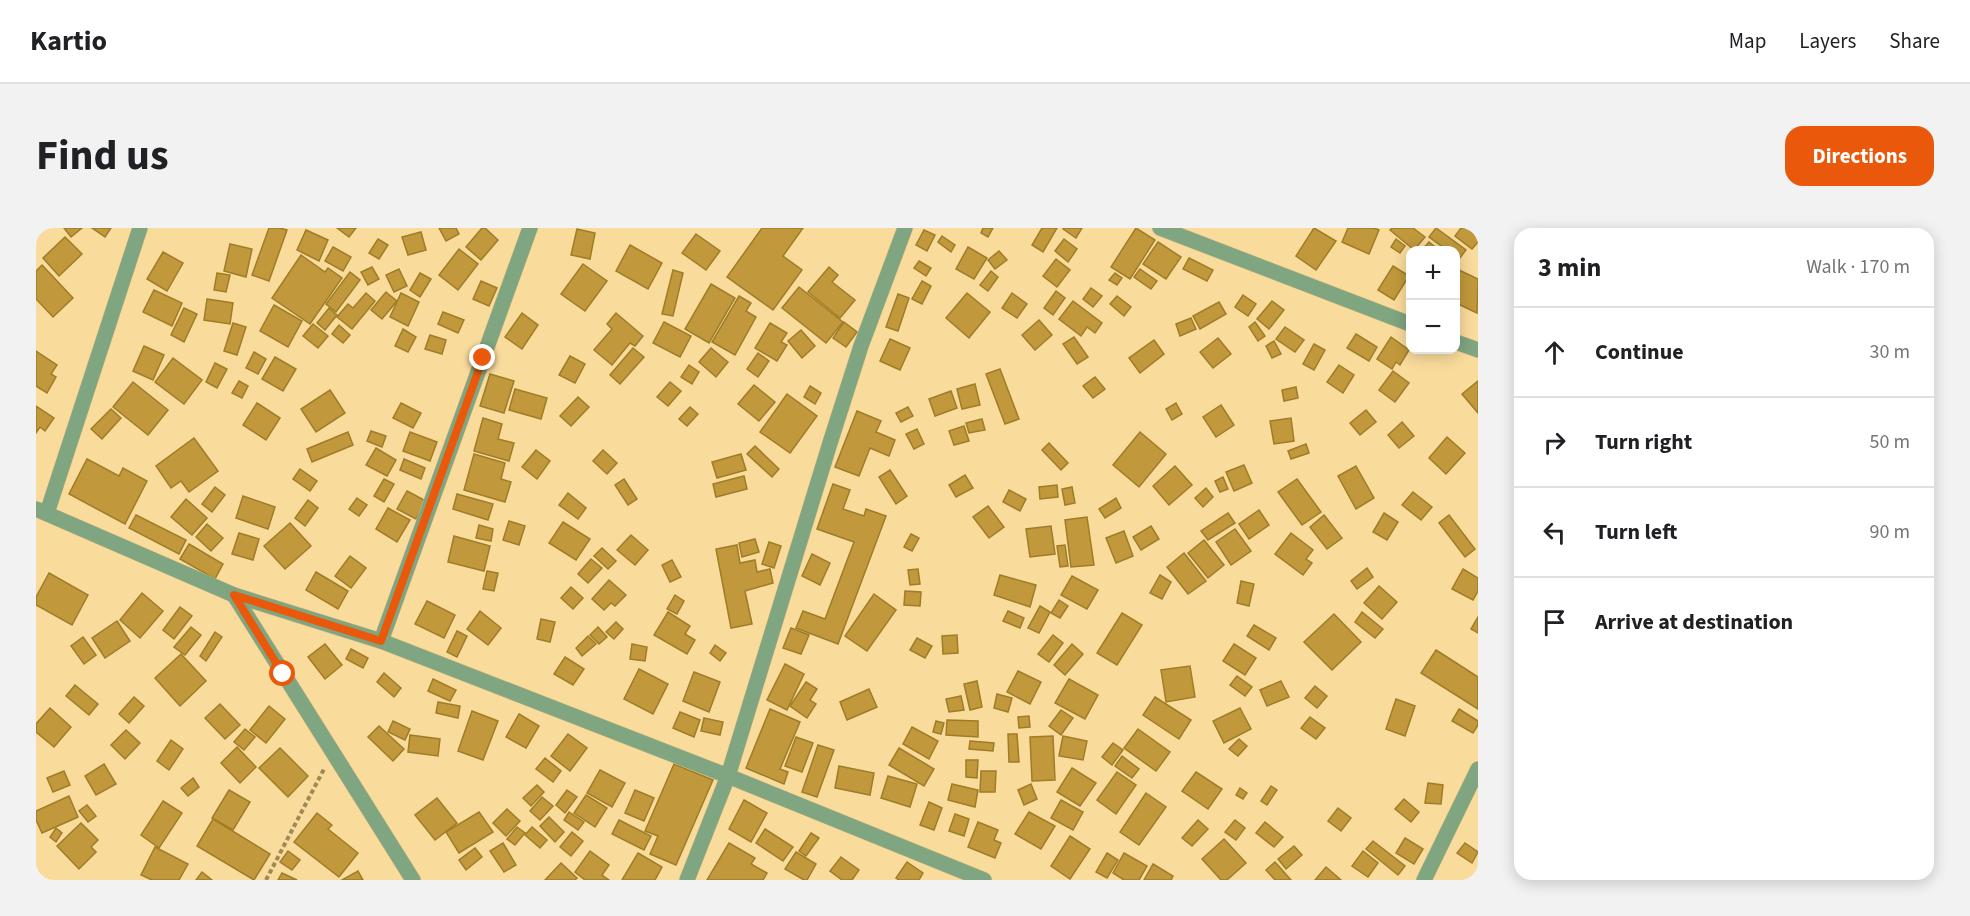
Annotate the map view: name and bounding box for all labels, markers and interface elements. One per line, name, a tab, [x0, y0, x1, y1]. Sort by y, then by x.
text: Kartio	[30, 21, 107, 61]
text: Map	[1729, 26, 1766, 56]
text: Layers	[1799, 26, 1856, 56]
text: Share	[1889, 26, 1940, 56]
text: Find us	[36, 126, 169, 186]
button: Directions	[1785, 126, 1934, 186]
map controls	[1406, 246, 1460, 354]
button: +	[1406, 246, 1460, 300]
text: 3 min	[1538, 249, 1601, 286]
text: Walk · 170 m	[1806, 253, 1910, 281]
button: −	[1406, 300, 1460, 354]
icon: ahead	[1538, 336, 1571, 369]
text: Continue	[1595, 336, 1684, 368]
text: 30 m	[1870, 338, 1910, 366]
route end	[469, 344, 495, 370]
icon: right	[1538, 426, 1571, 459]
text: Turn right	[1595, 426, 1692, 458]
text: 50 m	[1870, 428, 1910, 456]
icon: left	[1538, 516, 1571, 549]
text: Turn left	[1595, 516, 1677, 548]
text: 90 m	[1870, 518, 1910, 546]
icon: arrive	[1538, 606, 1571, 639]
text: Arrive at destination	[1595, 606, 1793, 638]
route start	[269, 660, 295, 686]

